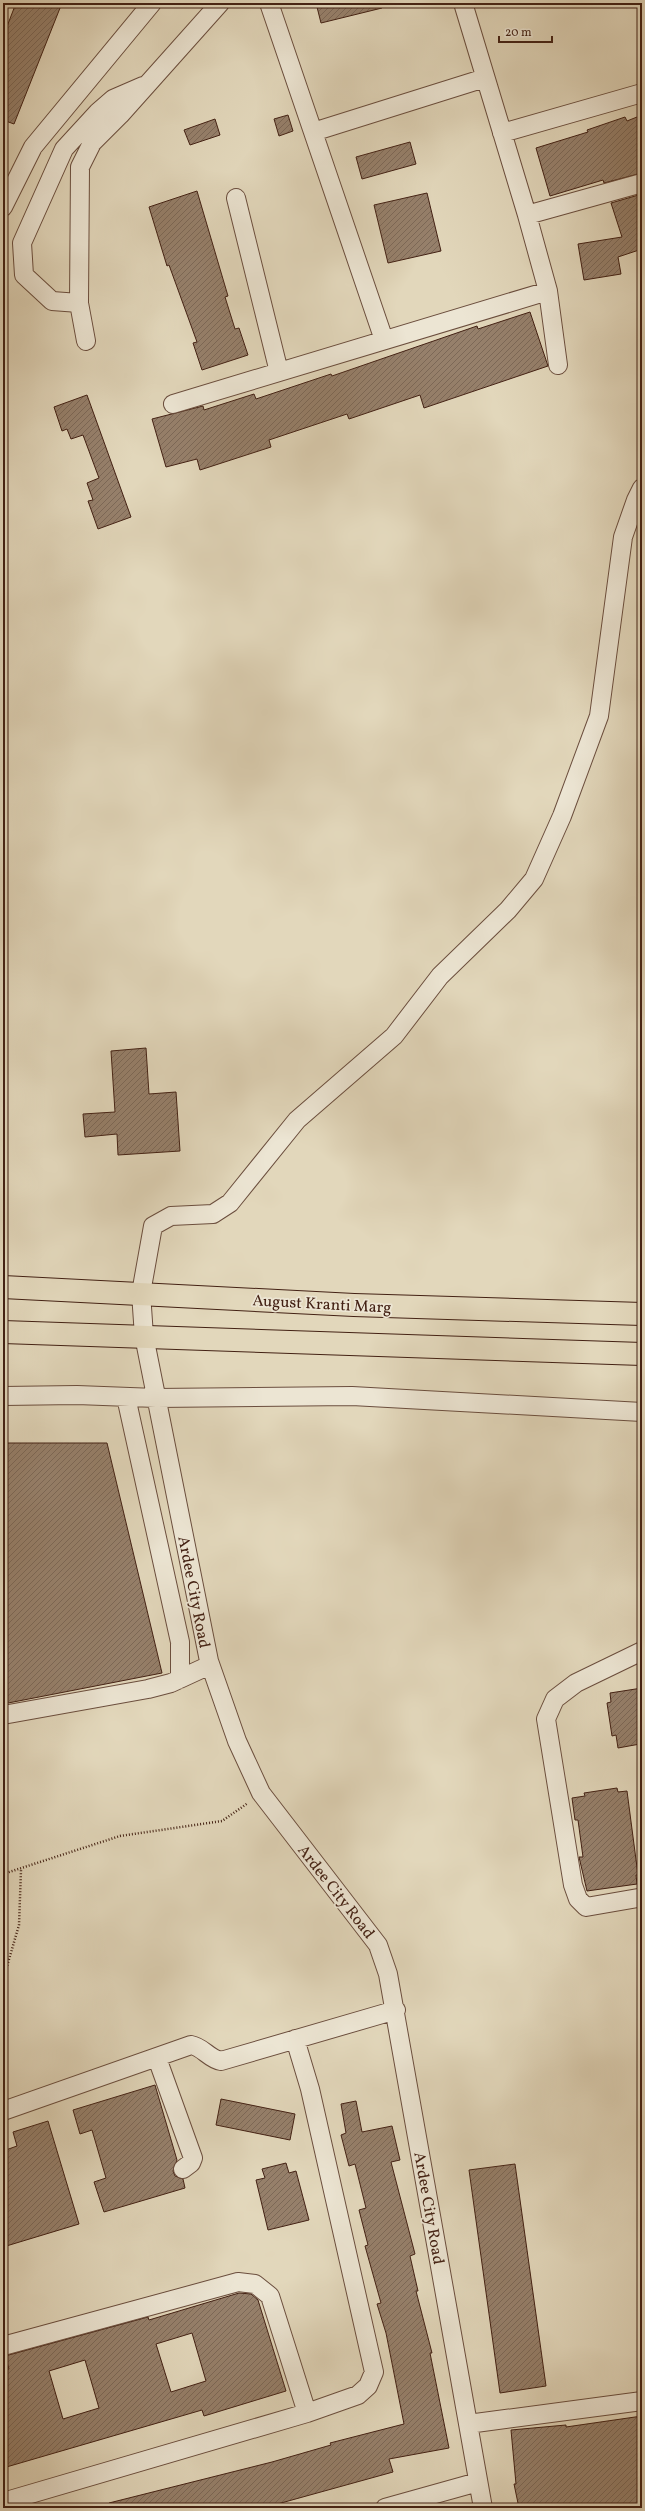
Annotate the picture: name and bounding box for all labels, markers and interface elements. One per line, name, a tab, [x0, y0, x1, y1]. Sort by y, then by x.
scale bar	[499, 18, 552, 44]
text: 20 m	[505, 25, 532, 41]
street label: August Kranti Marg	[252, 1290, 392, 1320]
street label: Ardee City Road	[171, 1534, 215, 1650]
street label: Ardee City Road	[292, 1841, 379, 1944]
street label: Ardee City Road	[407, 2150, 449, 2266]

